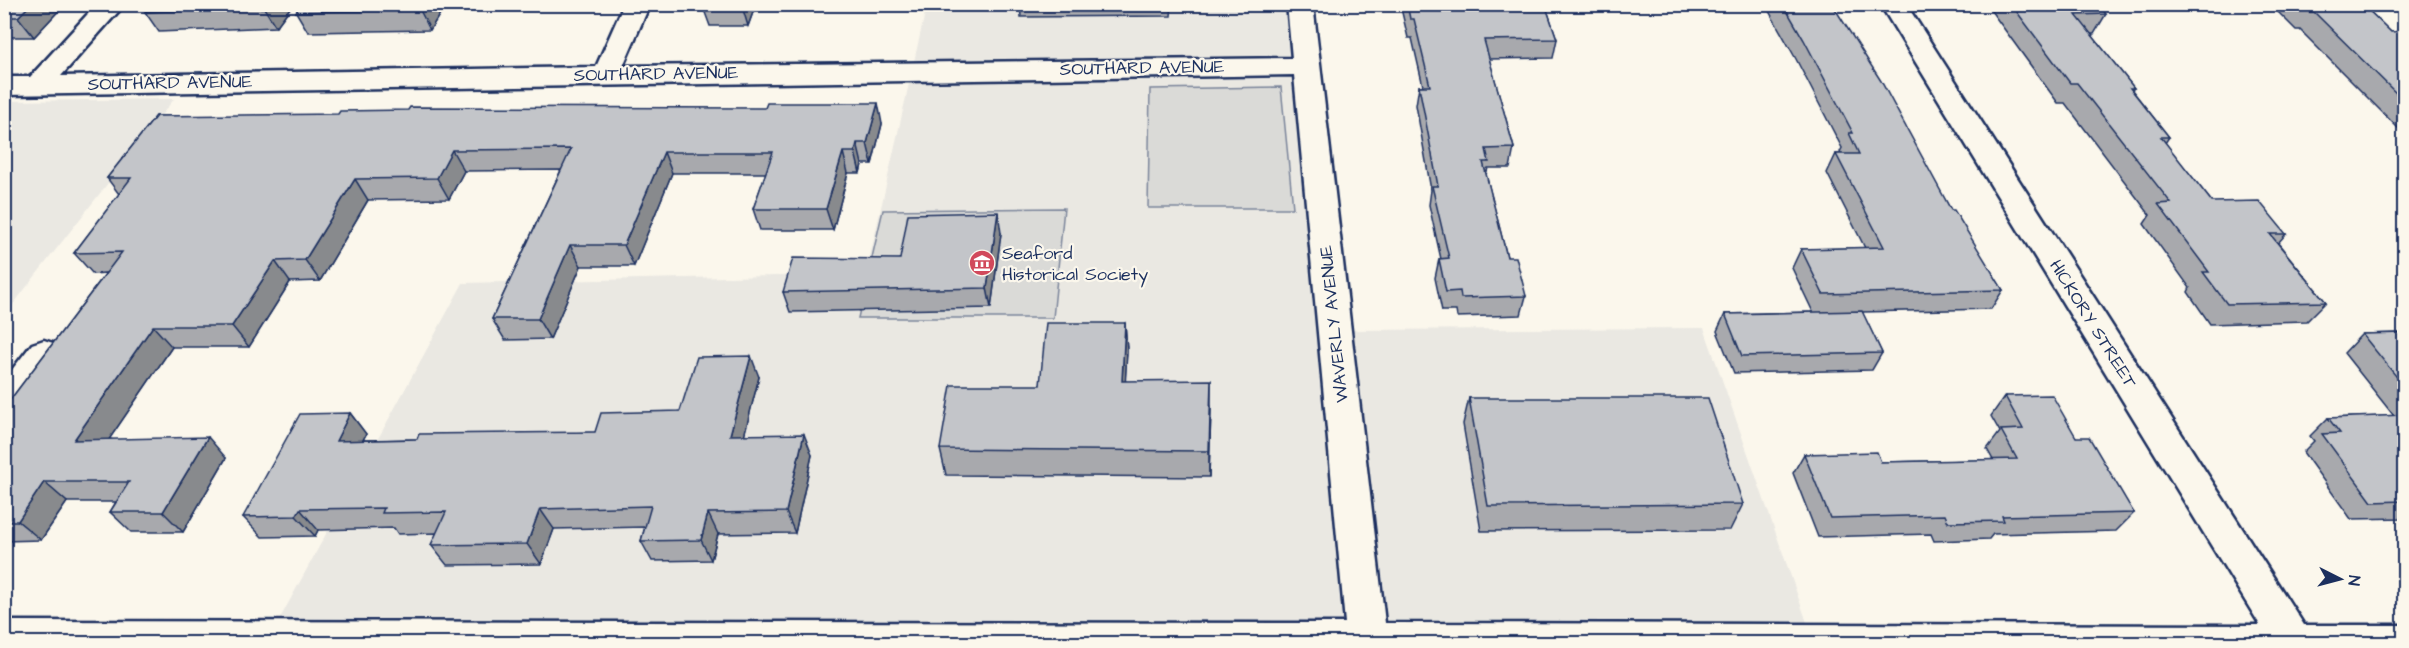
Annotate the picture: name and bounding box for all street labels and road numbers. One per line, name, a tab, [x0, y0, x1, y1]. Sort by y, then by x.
street label: SOUTHARD AVENUE	[1059, 54, 1225, 82]
street label: SOUTHARD AVENUE	[573, 60, 739, 88]
street label: SOUTHARD AVENUE	[87, 69, 253, 97]
street label: WAVERLY AVENUE	[1313, 244, 1355, 404]
street label: HICKORY STREET	[2043, 255, 2143, 394]

